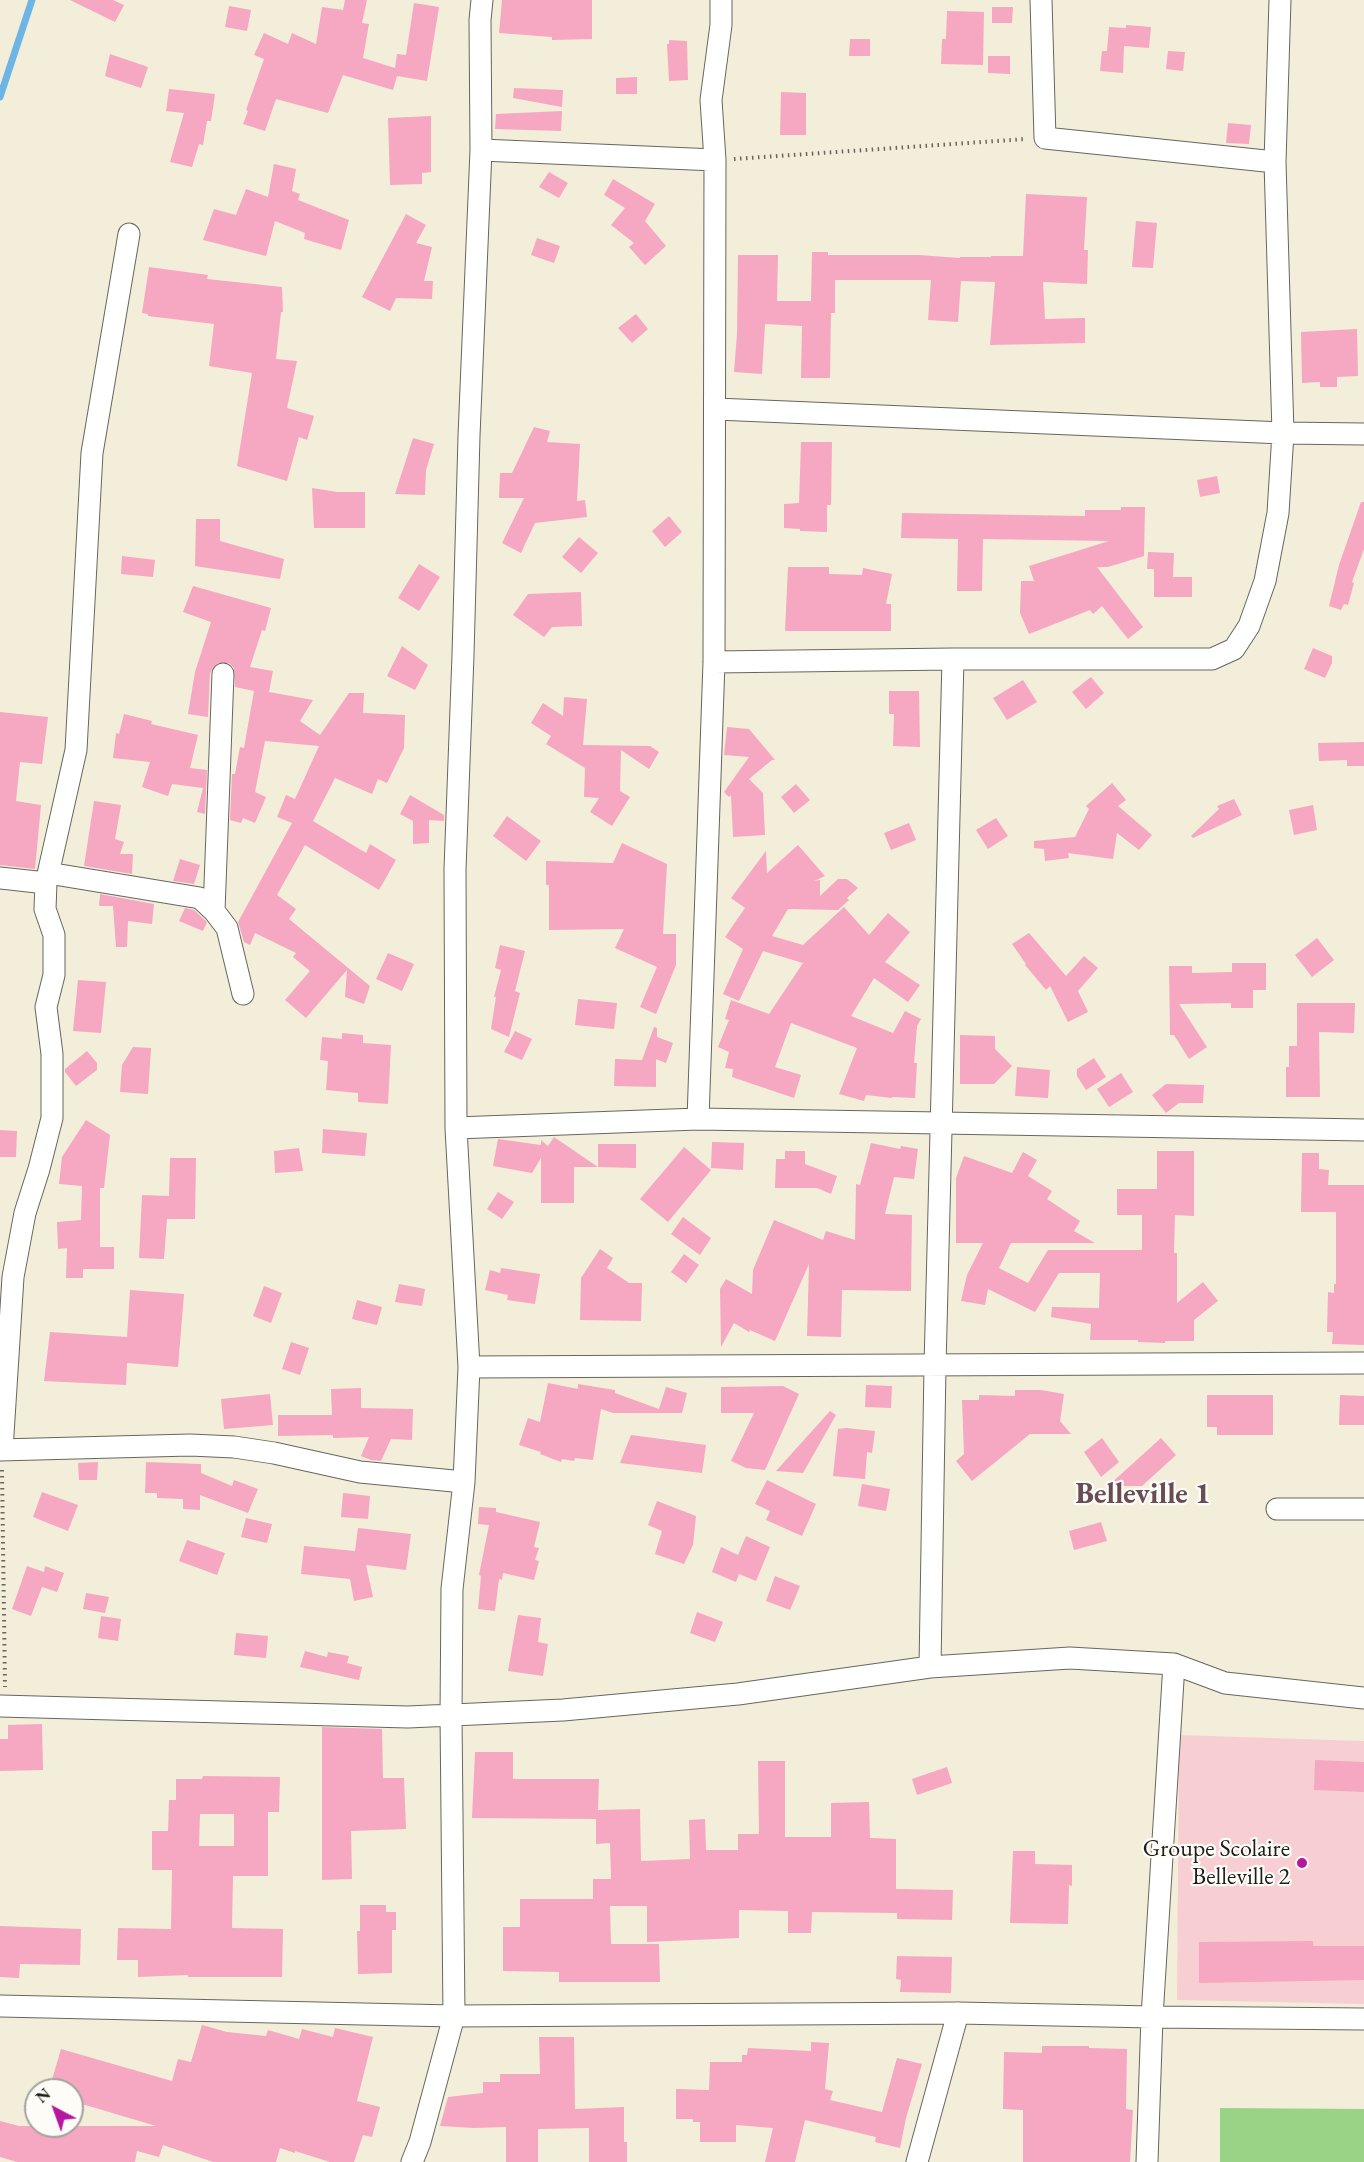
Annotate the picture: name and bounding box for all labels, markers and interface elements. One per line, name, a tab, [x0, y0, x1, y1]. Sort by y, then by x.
district label: Belleville 1	[1075, 1477, 1211, 1513]
place label: Groupe Scolaire Belleville 2	[1143, 1835, 1290, 1891]
marker: Groupe Scolaire Belleville 2	[1295, 1856, 1309, 1870]
north arrow	[24, 2078, 84, 2138]
text: N	[31, 2083, 55, 2108]

